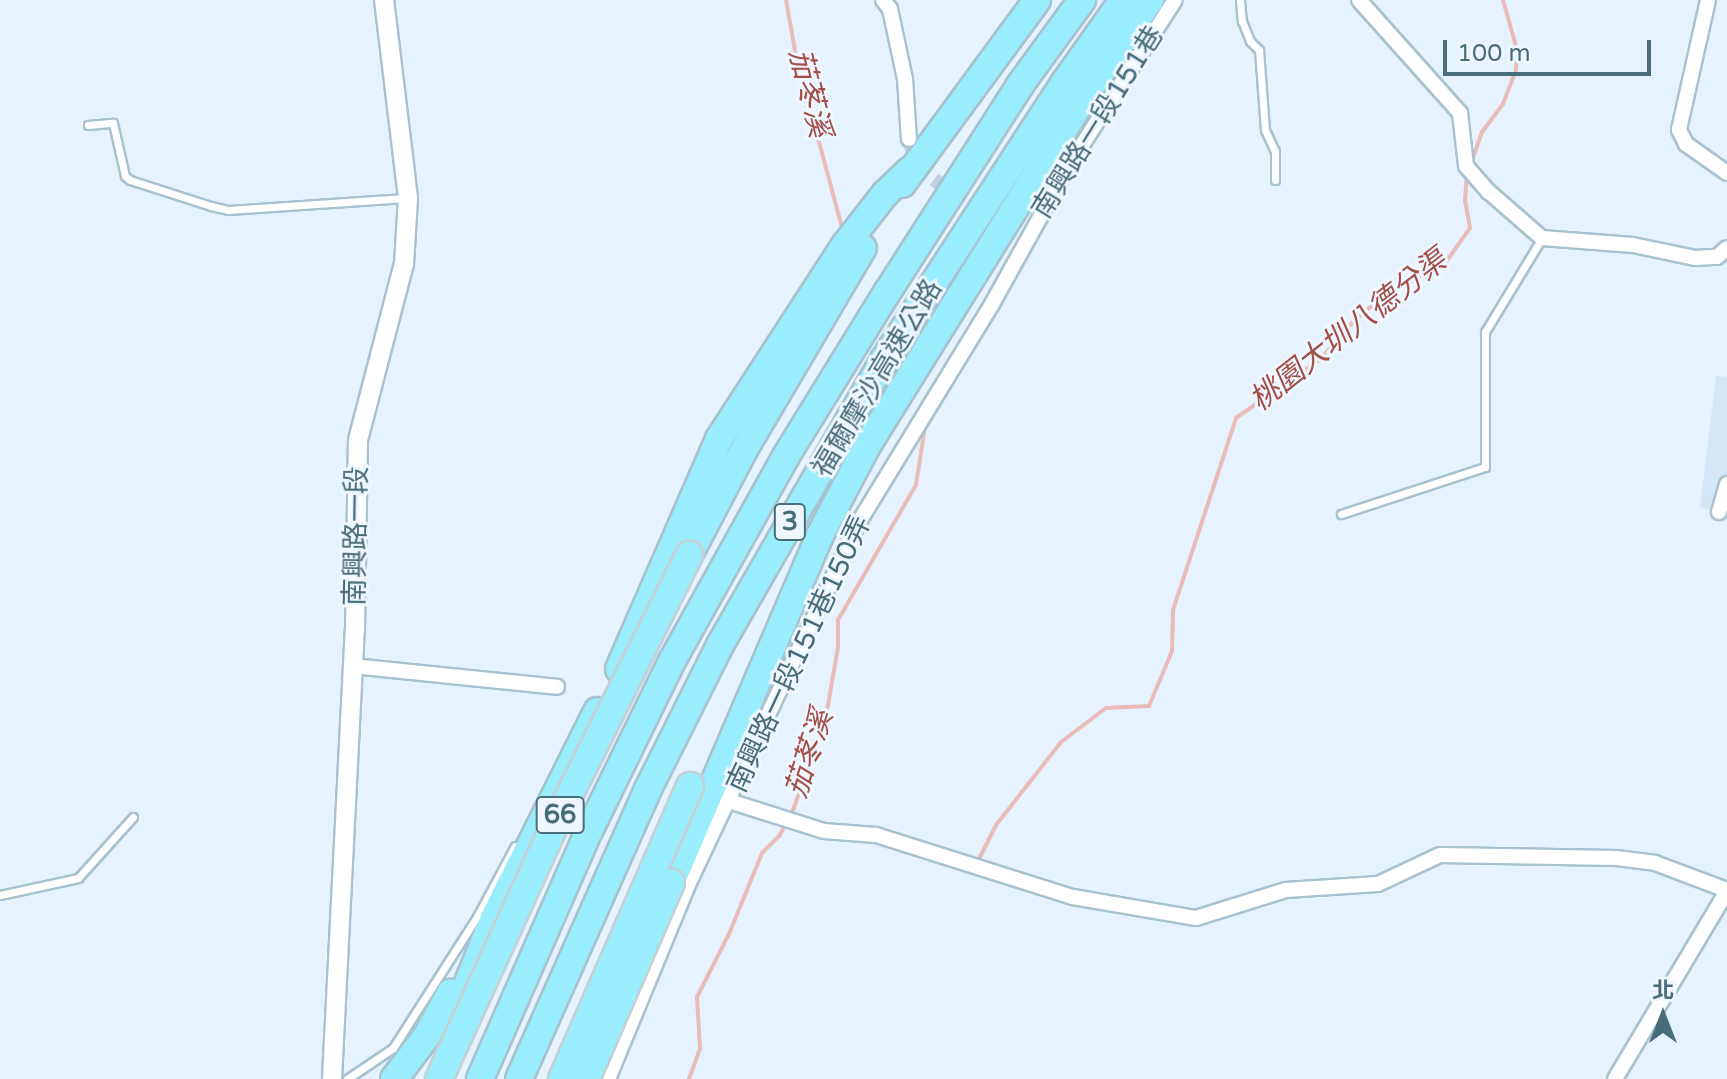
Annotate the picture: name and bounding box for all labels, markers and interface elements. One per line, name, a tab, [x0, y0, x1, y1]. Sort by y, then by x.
street label: 南興路一段151巷	[1025, 19, 1171, 225]
scale bar	[1447, 24, 1655, 74]
text: 100 m	[1457, 39, 1531, 68]
water label: 茄苳溪	[781, 45, 837, 141]
water label: 桃園大圳八德分渠	[1243, 243, 1455, 419]
street label: 福爾摩沙高速公路	[805, 273, 949, 483]
street label: 南興路一段	[338, 466, 374, 606]
road number: 3	[772, 500, 808, 544]
street label: 南興路一段151巷150弄	[720, 510, 878, 798]
water label: 茄苳溪	[779, 706, 841, 802]
road number: 66	[534, 793, 586, 837]
north arrow	[1623, 975, 1703, 1055]
text: 北	[1652, 978, 1674, 1004]

